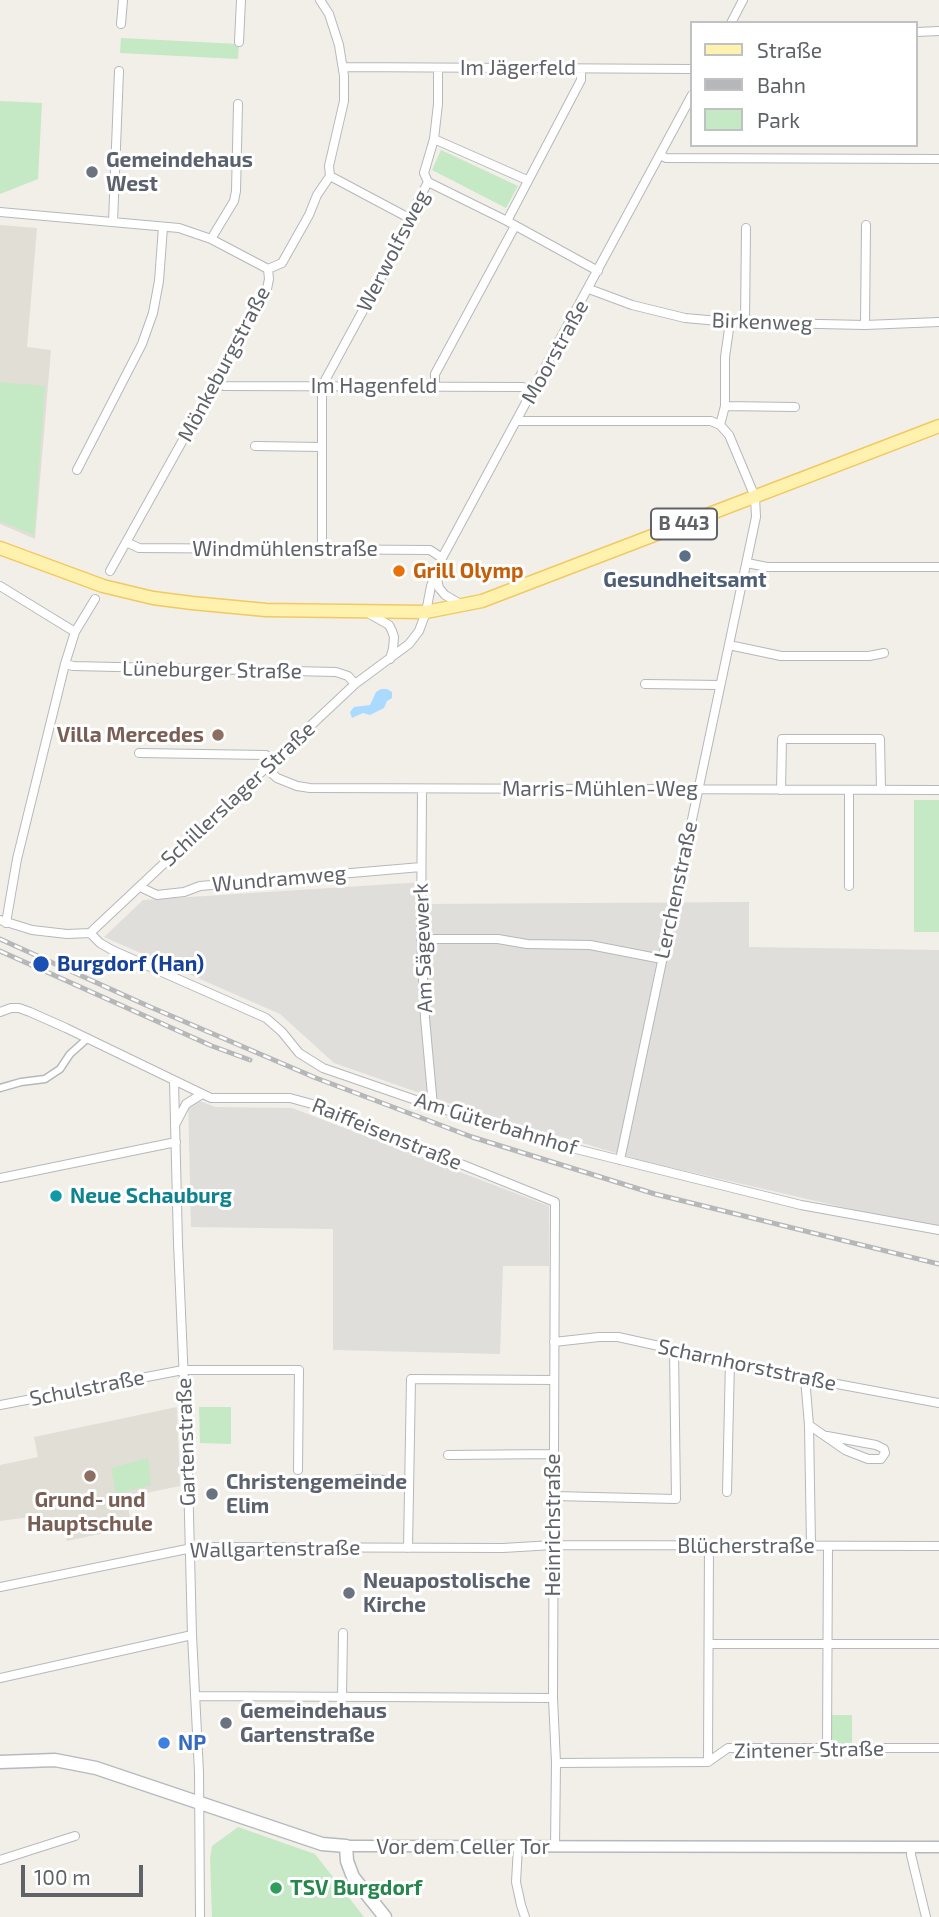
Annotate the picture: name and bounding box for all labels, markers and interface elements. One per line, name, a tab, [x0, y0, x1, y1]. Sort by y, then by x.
legend	[690, 21, 918, 147]
text: Straße	[757, 37, 822, 62]
street label: Im Jägerfeld	[460, 55, 576, 81]
text: Bahn	[757, 72, 806, 97]
text: Park	[757, 107, 800, 132]
place label: Gemeindehaus West	[106, 147, 253, 197]
marker: Gemeindehaus West	[84, 164, 100, 180]
street label: Werwolfsweg	[351, 186, 435, 316]
street label: Mönkeburgstraße	[172, 282, 276, 446]
street label: Moorstraße	[516, 296, 594, 408]
street label: Birkenweg	[711, 308, 813, 336]
street label: Im Hagenfeld	[311, 373, 437, 399]
road number: B 443	[651, 509, 717, 540]
street label: Windmühlenstraße	[192, 536, 378, 562]
marker: Gesundheitsamt	[677, 548, 693, 564]
place label: Grill Olymp	[413, 558, 523, 584]
marker: Grill Olymp	[391, 563, 407, 579]
place label: Gesundheitsamt	[603, 567, 767, 593]
street label: Lüneburger Straße	[122, 656, 302, 684]
street label: Schillerslager Straße	[156, 716, 320, 872]
place label: Villa Mercedes	[57, 722, 204, 748]
marker: Villa Mercedes	[210, 727, 226, 743]
street label: Marris-Mühlen-Weg	[502, 776, 698, 802]
street label: Lerchenstraße	[649, 819, 703, 961]
street label: Wundramweg	[211, 861, 347, 897]
street label: Am Sägewerk	[408, 883, 438, 1013]
place label: Burgdorf (Han)	[57, 951, 204, 977]
marker: Burgdorf (Han)	[31, 954, 51, 974]
street label: Am Güterbahnhof	[412, 1087, 580, 1161]
street label: Raiffeisenstraße	[308, 1093, 466, 1175]
place label: Neue Schauburg	[70, 1183, 232, 1209]
marker: Neue Schauburg	[48, 1188, 64, 1204]
street label: Scharnhorststraße	[656, 1334, 838, 1396]
street label: Schulstraße	[27, 1365, 147, 1411]
street label: Gartenstraße	[171, 1377, 201, 1507]
street label: Heinrichstraße	[540, 1454, 566, 1596]
marker: Grund- und Hauptschule	[82, 1468, 98, 1484]
place label: Christengemeinde Elim	[226, 1469, 407, 1519]
marker: Christengemeinde Elim	[204, 1486, 220, 1502]
place label: Grund- und Hauptschule	[27, 1487, 153, 1537]
street label: Blücherstraße	[677, 1533, 815, 1559]
street label: Wallgartenstraße	[189, 1535, 361, 1563]
place label: Neuapostolische Kirche	[363, 1568, 531, 1618]
marker: Neuapostolische Kirche	[341, 1585, 357, 1601]
place label: Gemeindehaus Gartenstraße	[240, 1698, 387, 1748]
marker: Gemeindehaus Gartenstraße	[218, 1715, 234, 1731]
place label: NP	[178, 1730, 206, 1756]
marker: NP	[156, 1735, 172, 1751]
street label: Zintener Straße	[734, 1736, 884, 1764]
street label: Vor dem Celler Tor	[376, 1834, 550, 1860]
scale bar	[24, 1850, 147, 1894]
text: 100 m	[34, 1864, 91, 1889]
place label: TSV Burgdorf	[290, 1875, 422, 1901]
marker: TSV Burgdorf	[268, 1880, 284, 1896]

